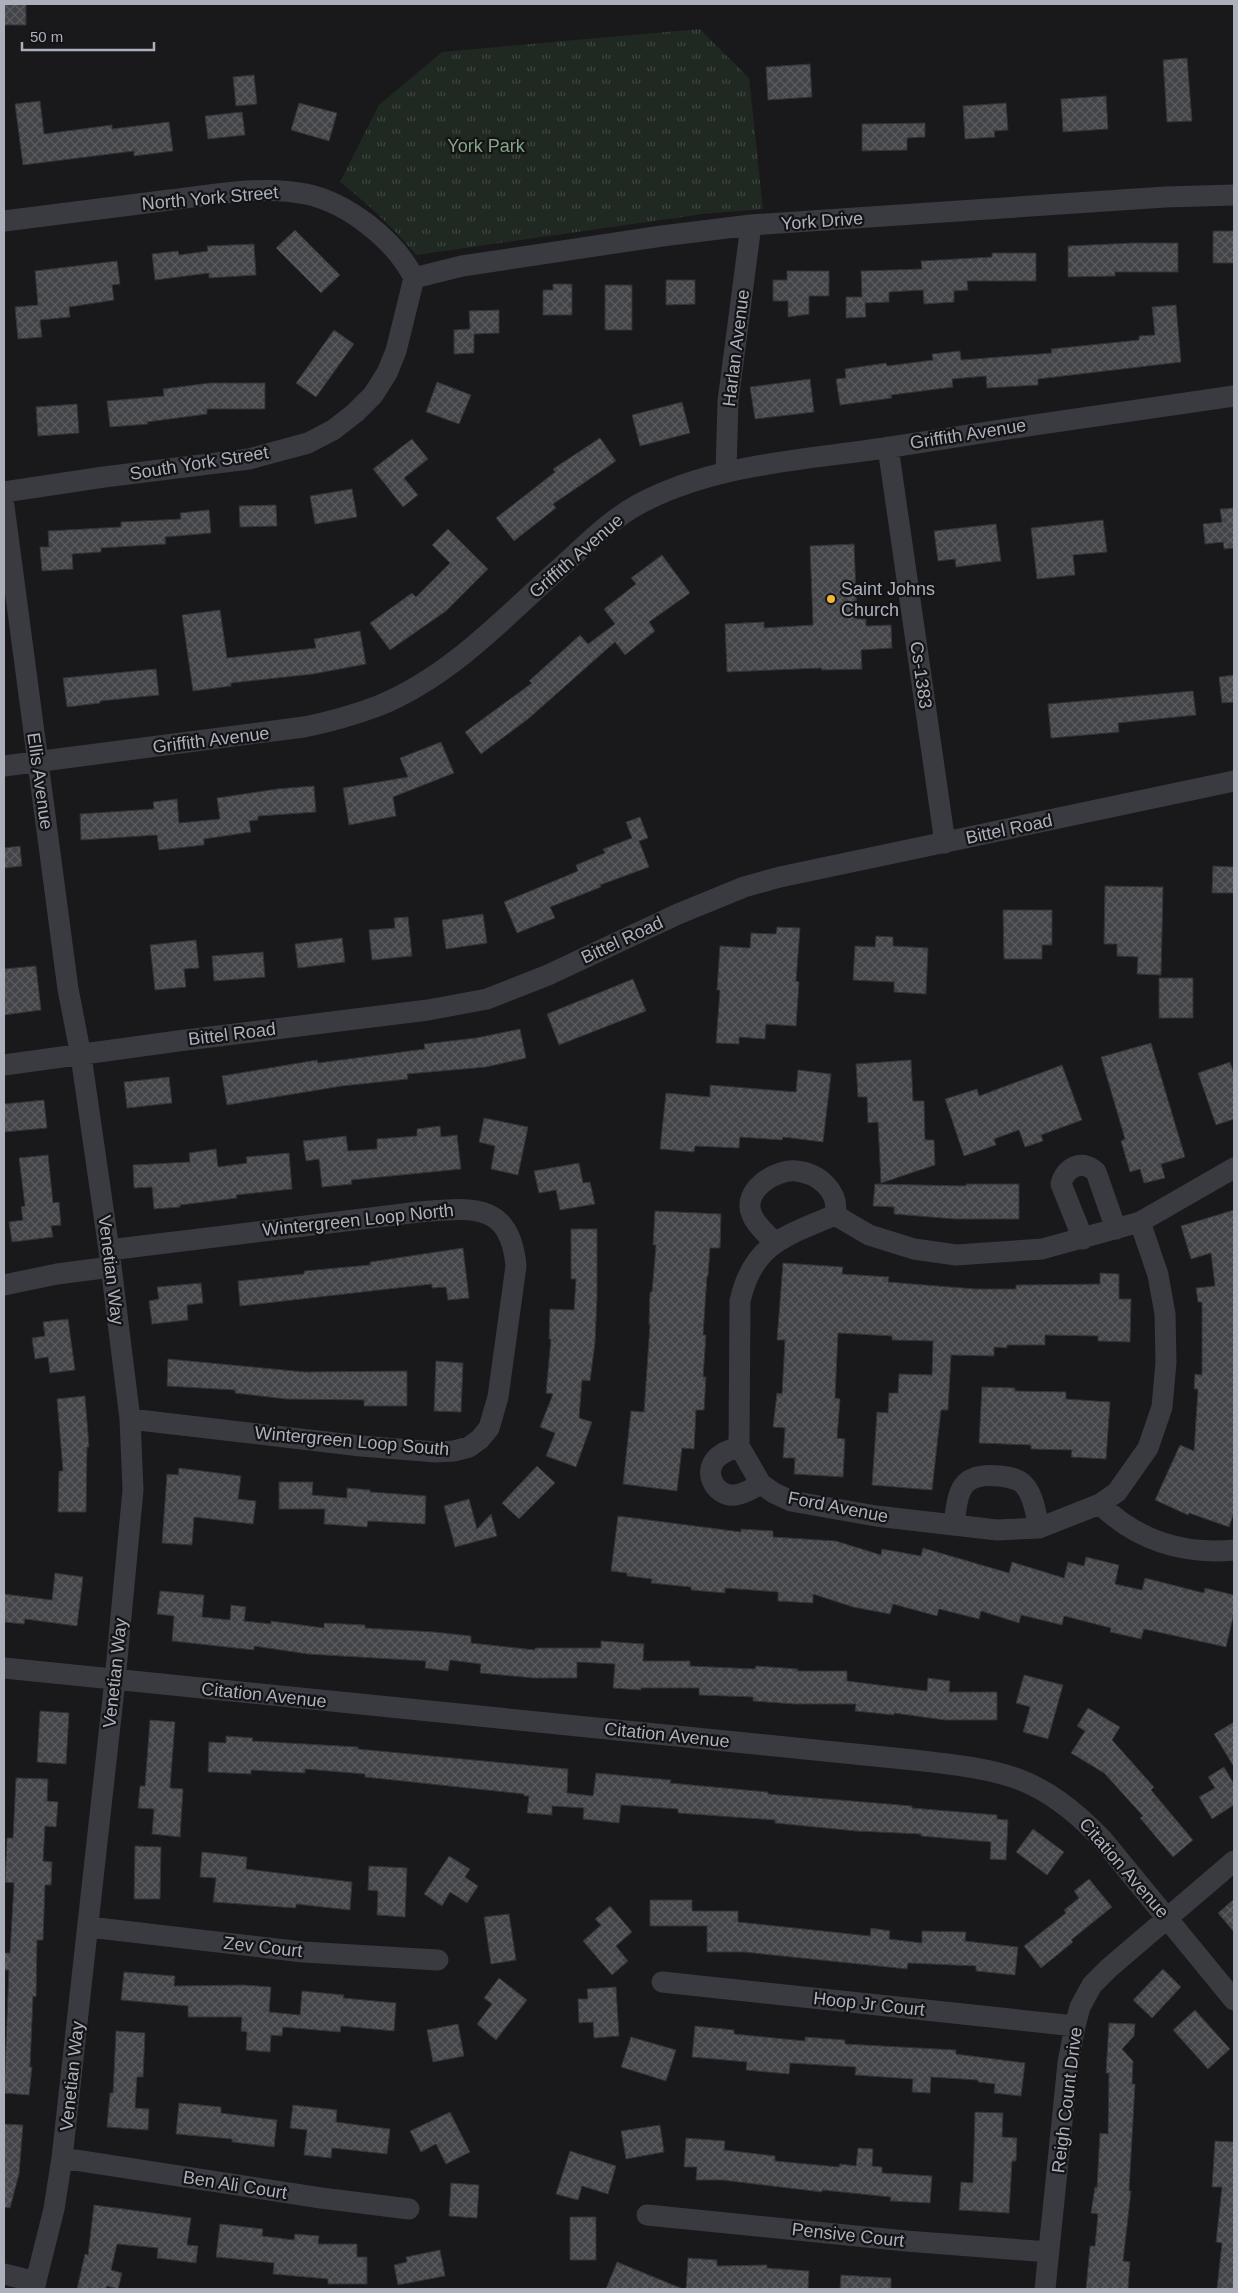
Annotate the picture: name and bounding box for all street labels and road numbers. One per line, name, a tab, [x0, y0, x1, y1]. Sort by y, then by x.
street label: North York Street	[141, 182, 279, 214]
street label: York Drive	[780, 208, 864, 234]
street label: Harlan Avenue	[719, 288, 753, 408]
street label: Griffith Avenue	[908, 415, 1028, 453]
street label: South York Street	[128, 442, 270, 484]
street label: Griffith Avenue	[525, 510, 627, 602]
street label: Cs-1383	[906, 640, 936, 710]
street label: Griffith Avenue	[152, 723, 270, 757]
street label: Ellis Avenue	[23, 731, 57, 831]
street label: Bittel Road	[964, 810, 1054, 848]
street label: Bittel Road	[578, 912, 666, 968]
street label: Bittel Road	[187, 1019, 277, 1049]
street label: Wintergreen Loop North	[261, 1200, 455, 1240]
street label: Venetian Way	[94, 1214, 128, 1326]
street label: Wintergreen Loop South	[254, 1423, 450, 1459]
street label: Ford Avenue	[786, 1487, 890, 1527]
street label: Venetian Way	[99, 1617, 131, 1729]
street label: Citation Avenue	[200, 1678, 328, 1712]
street label: Citation Avenue	[603, 1718, 731, 1752]
street label: Citation Avenue	[1075, 1814, 1173, 1922]
street label: Zev Court	[223, 1933, 303, 1961]
street label: Hoop Jr Court	[812, 1988, 926, 2020]
street label: Venetian Way	[56, 2020, 88, 2132]
street label: Reigh Count Drive	[1048, 2026, 1086, 2174]
street label: Ben Ali Court	[182, 2167, 288, 2203]
street label: Pensive Court	[791, 2219, 905, 2251]

